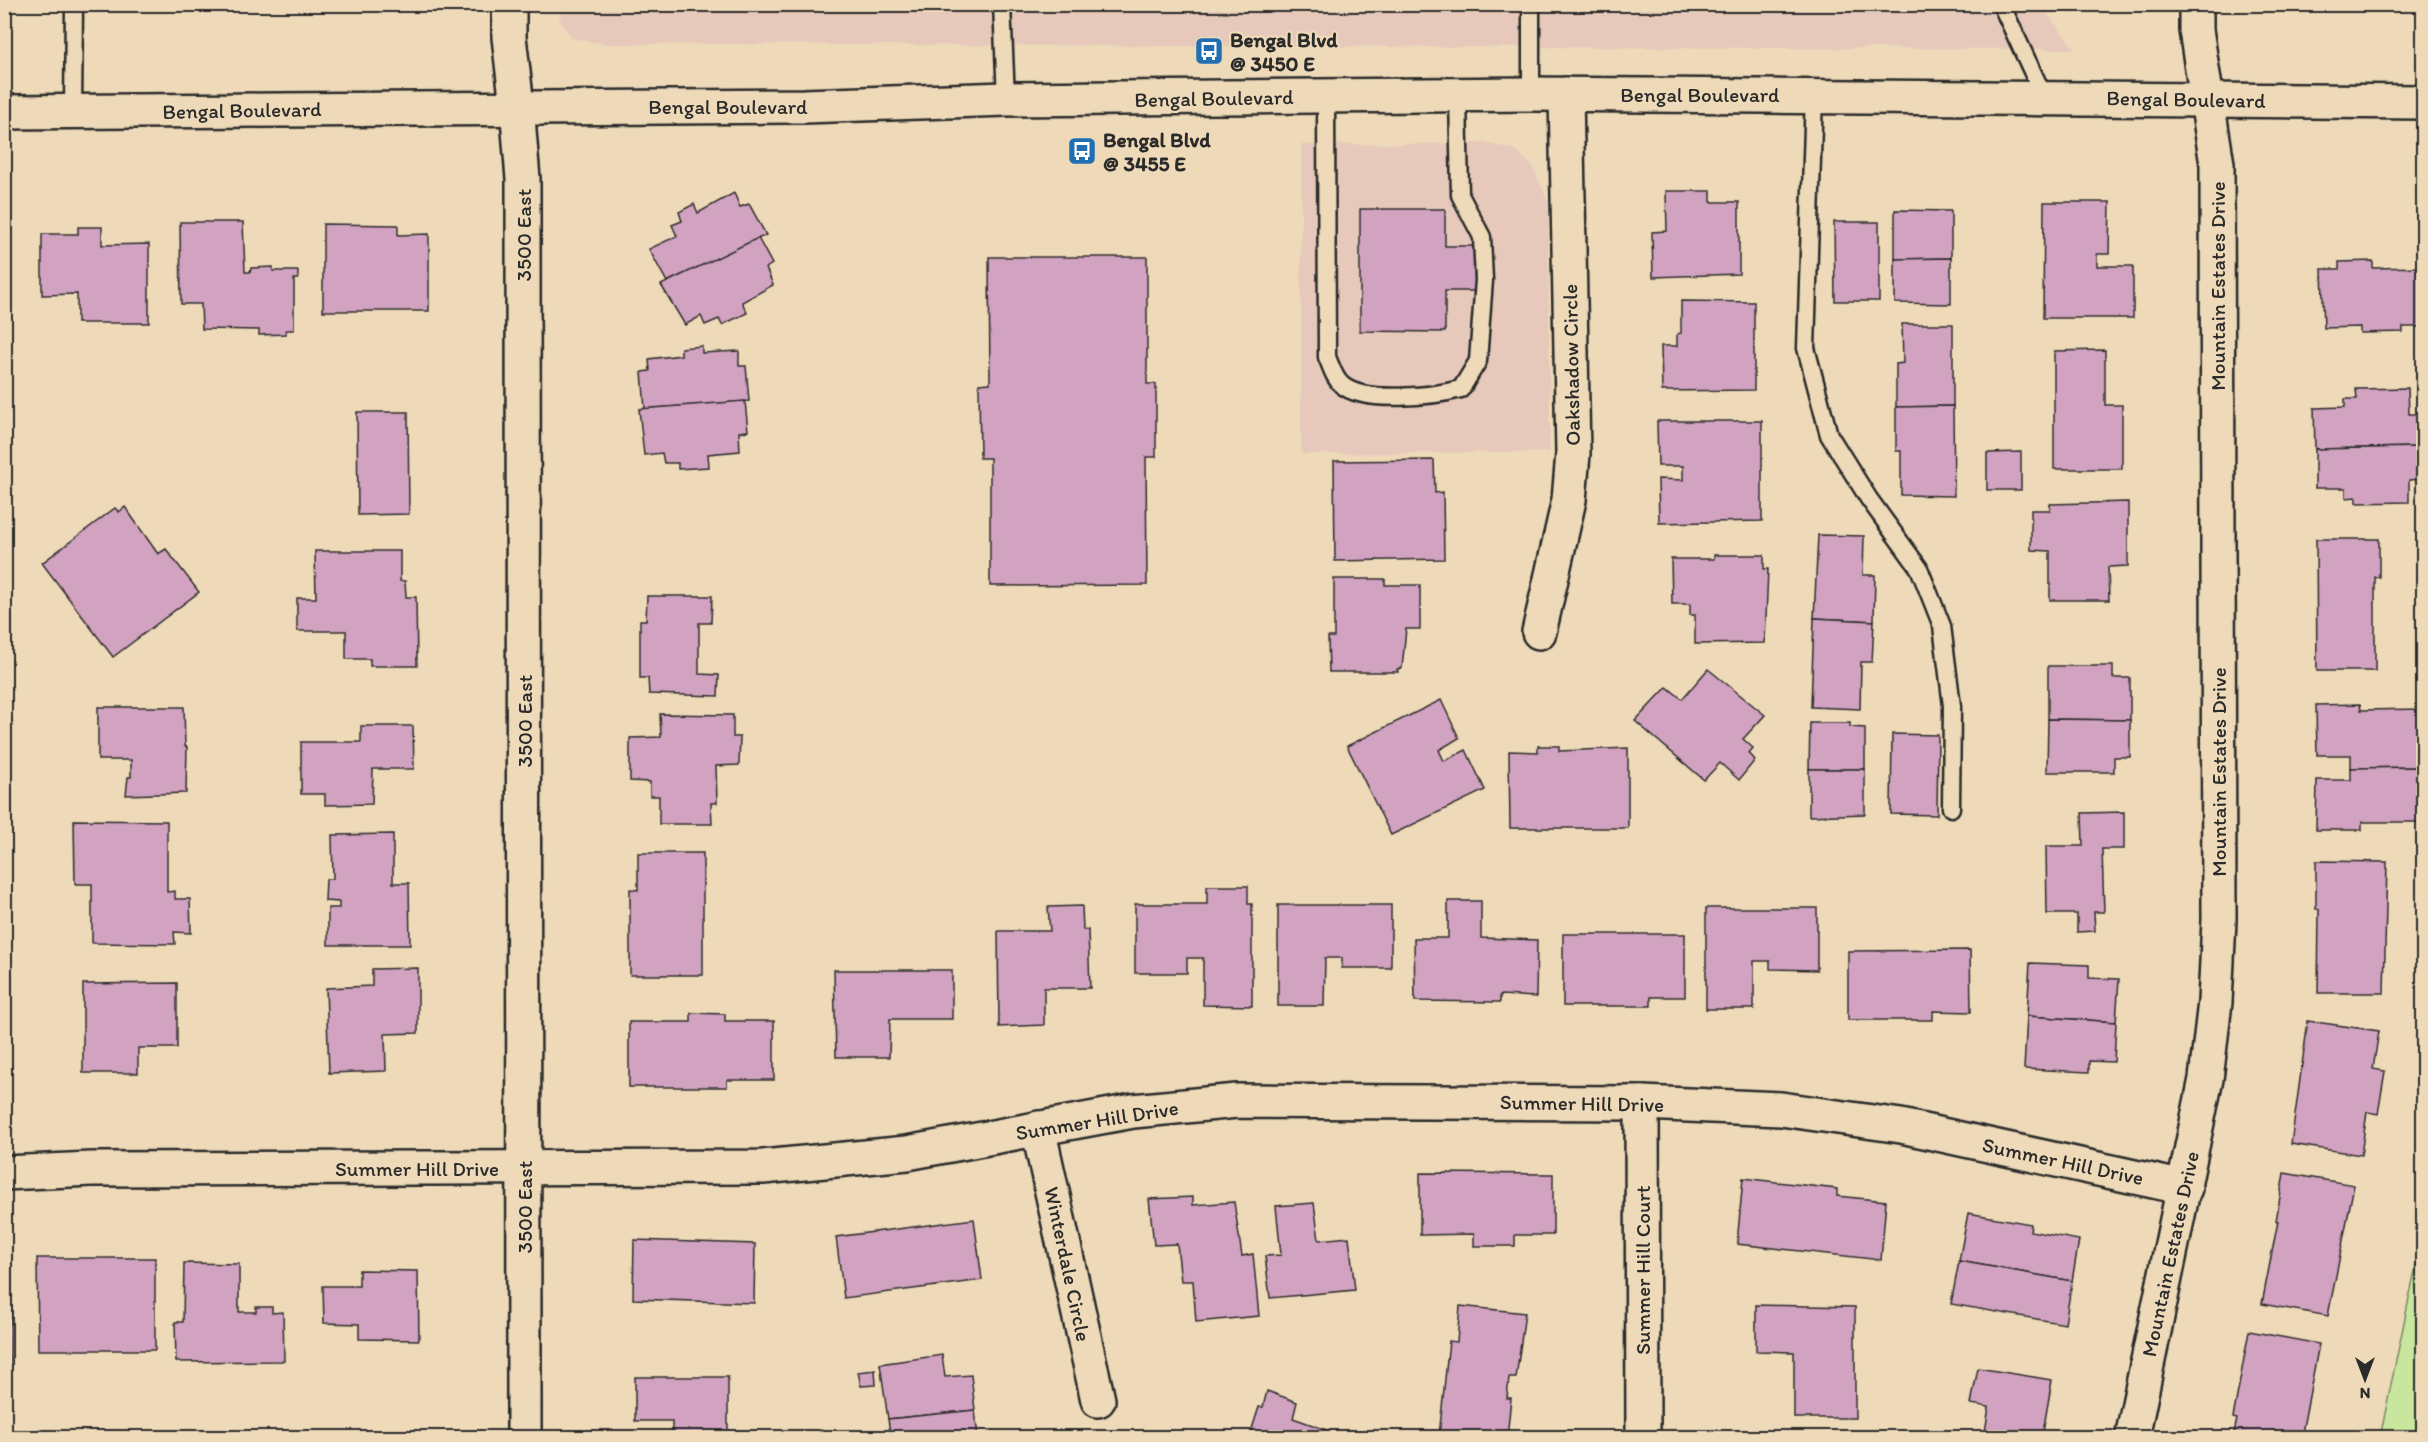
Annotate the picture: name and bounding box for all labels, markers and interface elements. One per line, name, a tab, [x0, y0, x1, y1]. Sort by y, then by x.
place label: Bengal Blvd @ 3450 E	[1230, 27, 1338, 76]
bus stop icon: Bengal Blvd @ 3450 E	[1193, 35, 1225, 67]
street label: Bengal Boulevard	[1620, 82, 1780, 107]
street label: Bengal Boulevard	[1134, 84, 1294, 112]
street label: Bengal Boulevard	[2106, 85, 2266, 113]
street label: Bengal Boulevard	[648, 94, 808, 119]
street label: Bengal Boulevard	[162, 96, 322, 124]
place label: Bengal Blvd @ 3455 E	[1103, 127, 1211, 176]
bus stop icon: Bengal Blvd @ 3455 E	[1066, 135, 1098, 167]
street label: Mountain Estates Drive	[2205, 181, 2230, 391]
street label: 3500 East	[511, 188, 536, 281]
street label: Oakshadow Circle	[1557, 284, 1585, 446]
street label: Mountain Estates Drive	[2206, 667, 2231, 877]
street label: 3500 East	[512, 674, 537, 767]
street label: Summer Hill Drive	[1500, 1089, 1664, 1117]
street label: Summer Hill Drive	[1014, 1095, 1180, 1145]
street label: Summer Hill Drive	[1980, 1132, 2146, 1190]
street label: Mountain Estates Drive	[2136, 1149, 2204, 1359]
street label: Summer Hill Drive	[335, 1156, 499, 1181]
street label: 3500 East	[512, 1160, 537, 1253]
street label: Winterdale Circle	[1039, 1184, 1097, 1344]
street label: Summer Hill Court	[1630, 1185, 1655, 1355]
north arrow	[2335, 1349, 2395, 1409]
text: N	[2360, 1384, 2370, 1403]

